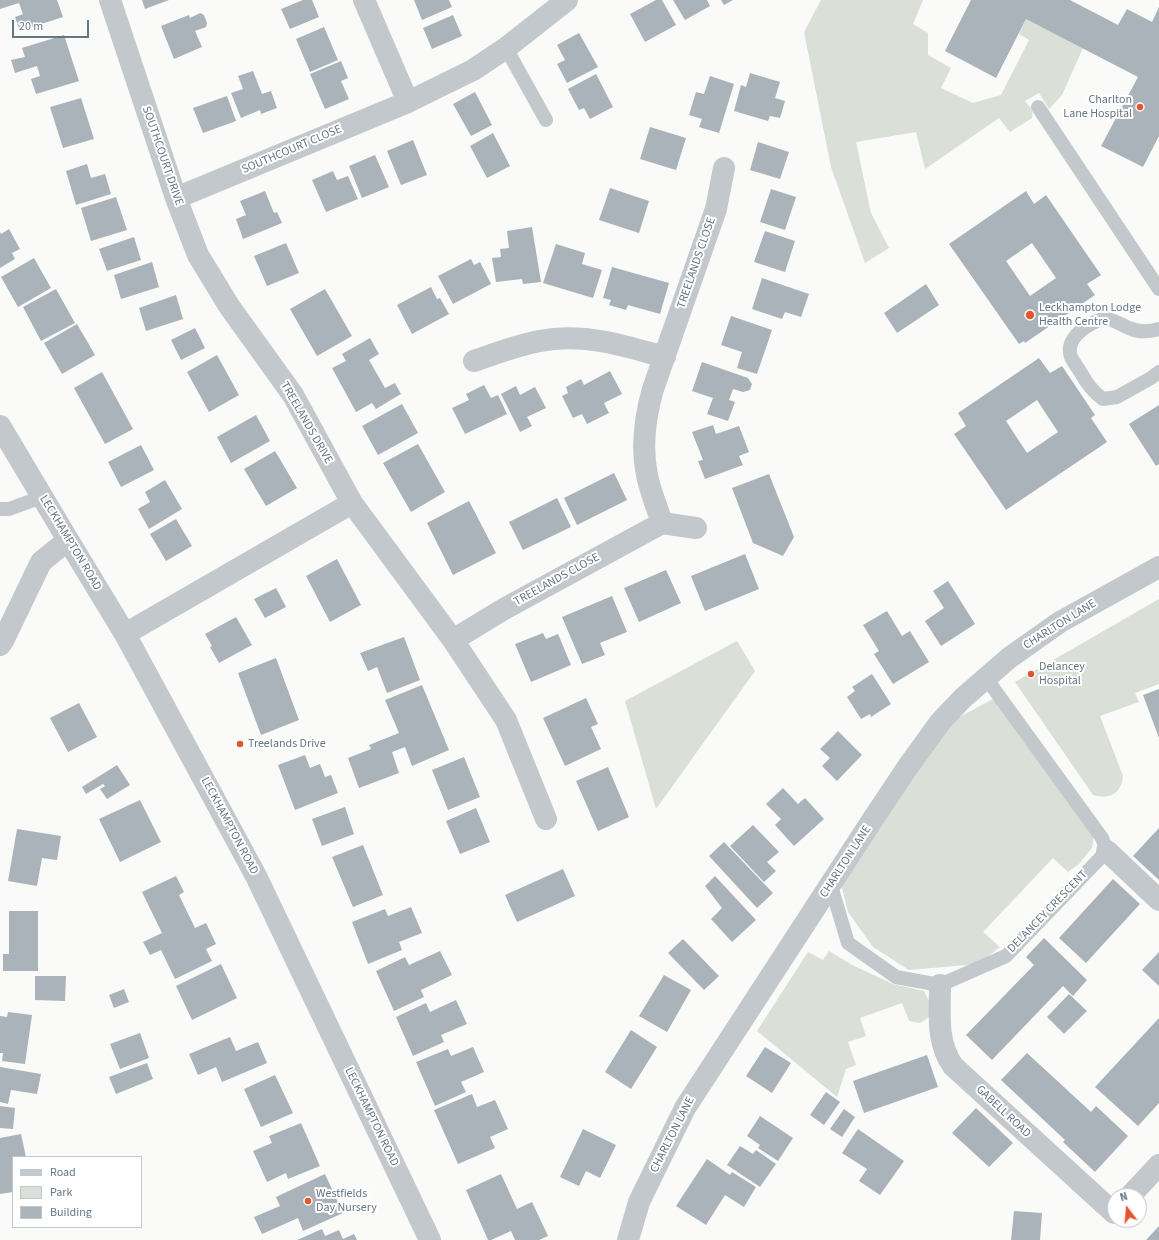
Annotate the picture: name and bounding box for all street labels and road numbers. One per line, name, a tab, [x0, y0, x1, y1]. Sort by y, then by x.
street label: SOUTHCOURT DRIVE	[138, 105, 186, 207]
street label: SOUTHCOURT CLOSE	[240, 122, 344, 178]
street label: TREELANDS CLOSE	[675, 216, 719, 310]
street label: TREELANDS DRIVE	[277, 380, 335, 466]
street label: LECKHAMPTON ROAD	[36, 493, 104, 593]
street label: TREELANDS CLOSE	[512, 551, 602, 609]
street label: CHARLTON LANE	[1021, 597, 1099, 653]
street label: LECKHAMPTON ROAD	[197, 775, 261, 877]
street label: CHARLTON LANE	[817, 823, 875, 901]
street label: DELANCEY CRESCENT	[1005, 868, 1091, 956]
street label: LECKHAMPTON ROAD	[341, 1065, 401, 1169]
street label: GABELL ROAD	[973, 1083, 1033, 1141]
street label: CHARLTON LANE	[648, 1095, 698, 1175]

